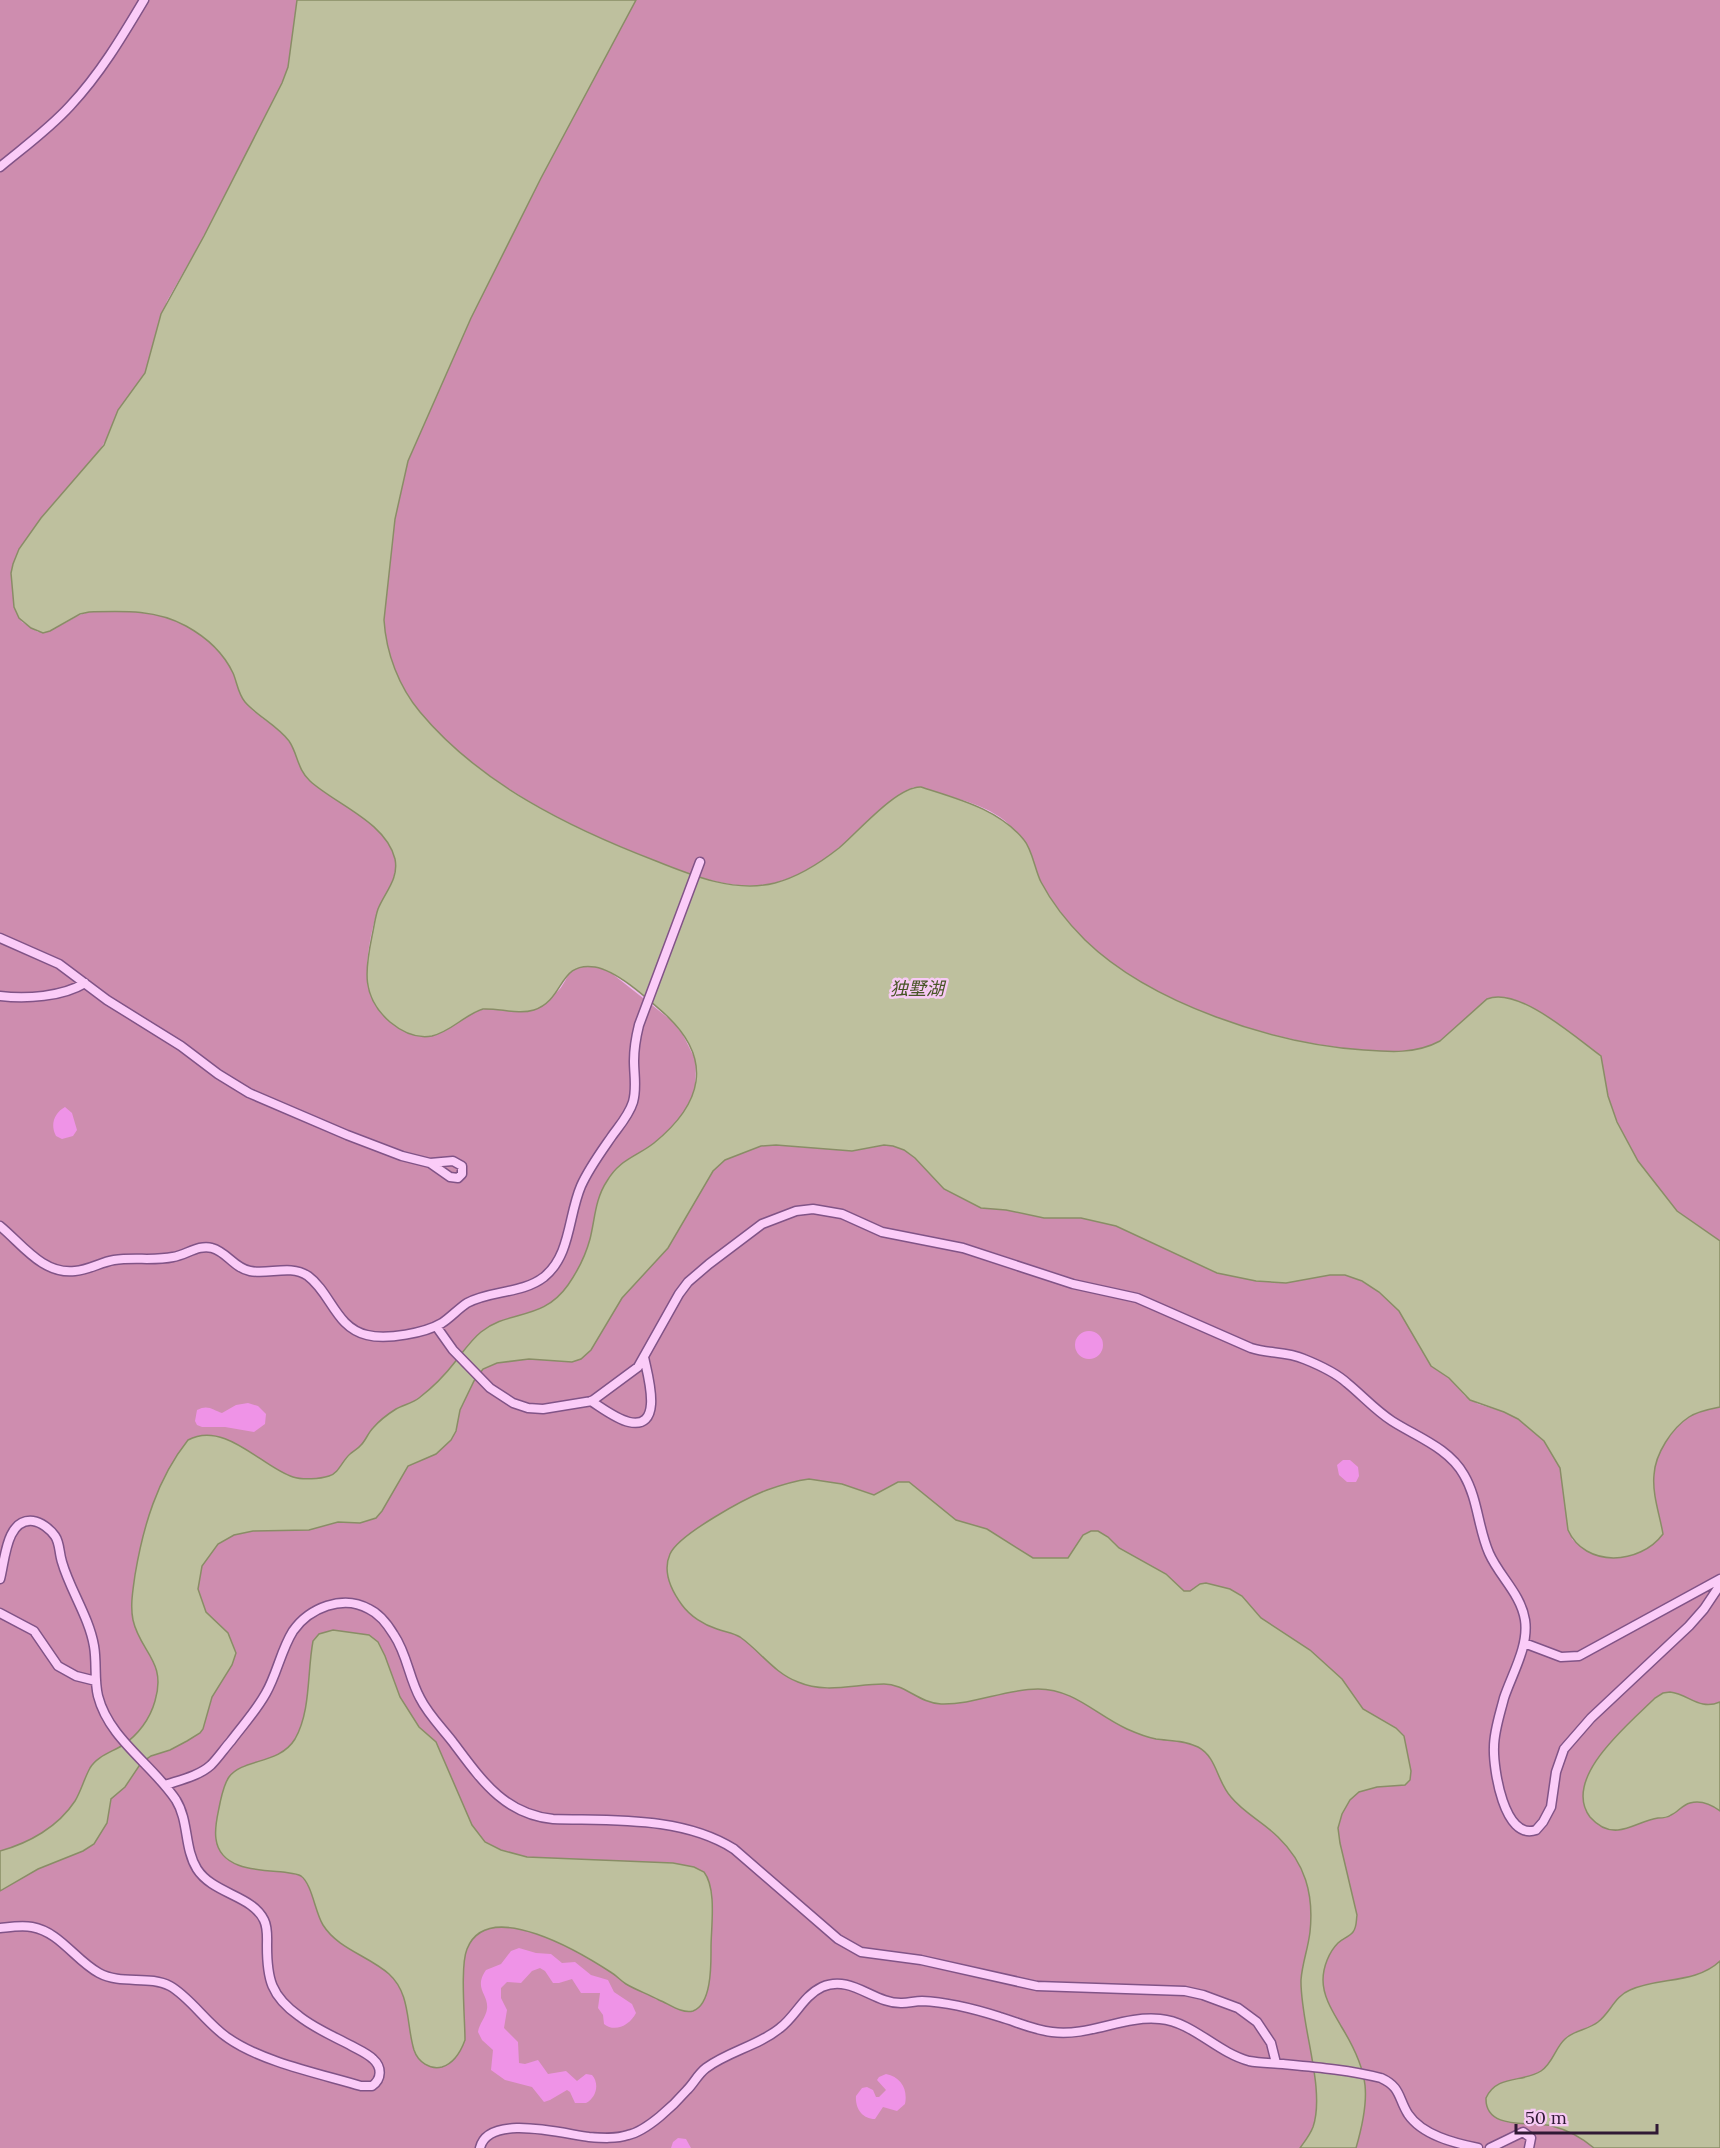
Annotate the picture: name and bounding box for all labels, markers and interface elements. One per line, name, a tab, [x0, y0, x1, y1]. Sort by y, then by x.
water label: 独墅湖	[890, 977, 947, 1000]
scale bar	[1516, 2097, 1657, 2135]
text: 50 m	[1525, 2106, 1567, 2129]

